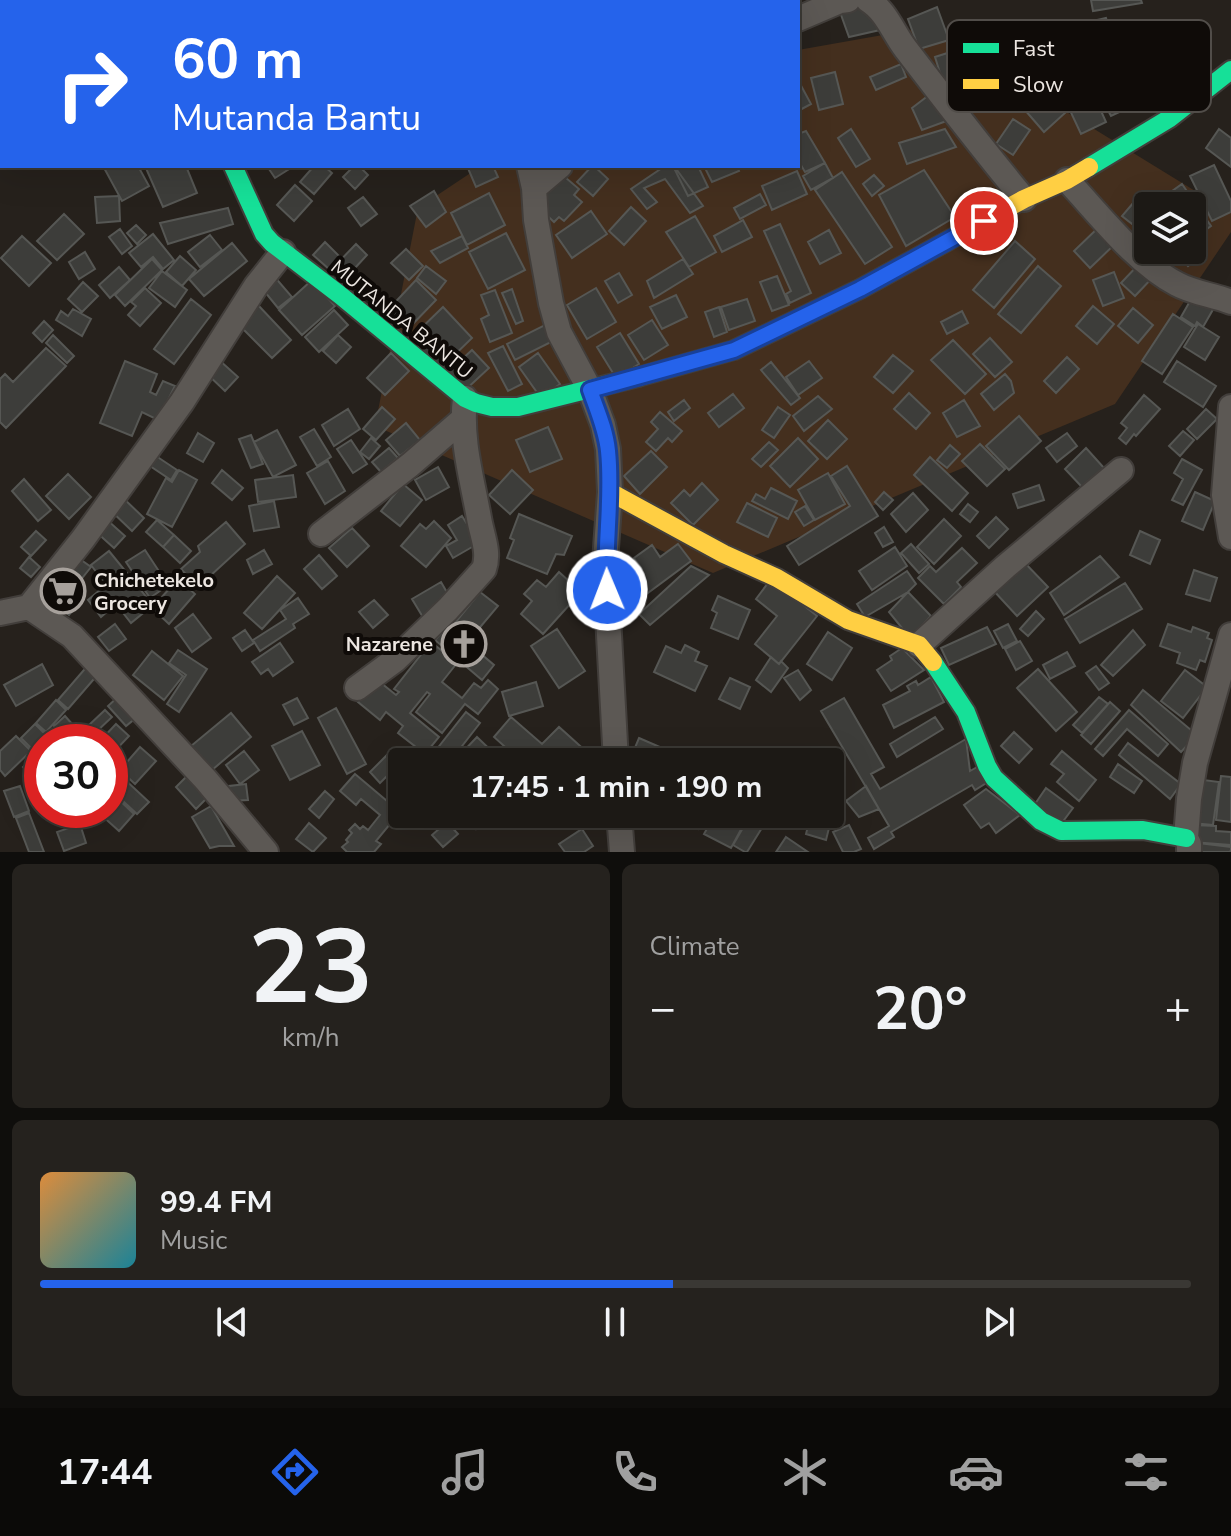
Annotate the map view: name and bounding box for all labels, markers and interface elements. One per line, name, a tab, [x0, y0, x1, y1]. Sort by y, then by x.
legend	[947, 20, 1211, 112]
text: 60 m	[172, 21, 303, 98]
icon: right	[40, 32, 144, 136]
text: Fast	[1013, 34, 1055, 64]
text: Slow	[1013, 70, 1064, 100]
text: Mutanda Bantu	[172, 94, 421, 143]
pin	[950, 187, 1018, 255]
map controls	[1134, 192, 1206, 264]
button: layers	[1134, 192, 1206, 264]
icon: arrive	[962, 199, 1006, 243]
street label: MUTANDA BANTU	[325, 254, 478, 385]
position arrow	[565, 548, 649, 632]
supermarket icon: Chichetekelo Grocery	[39, 567, 87, 615]
place label: Chichetekelo Grocery	[94, 567, 214, 617]
church icon: Nazarene	[440, 620, 488, 668]
place label: Nazarene	[346, 631, 433, 658]
speed limit sign: 30	[24, 724, 128, 828]
text: 17:45 · 1 min · 190 m	[470, 767, 762, 808]
text: 23	[248, 897, 373, 1039]
text: Climate	[650, 929, 740, 964]
text: 20°	[873, 968, 968, 1050]
text: −	[650, 979, 676, 1039]
text: +	[1165, 979, 1191, 1039]
text: km/h	[282, 1020, 339, 1055]
text: 99.4 FM	[160, 1182, 272, 1223]
text: Music	[160, 1223, 227, 1258]
icon: previous	[210, 1300, 254, 1344]
icon: pause	[593, 1300, 637, 1344]
icon: next	[977, 1300, 1021, 1344]
icon: directions	[267, 1444, 323, 1500]
icon: music	[437, 1444, 493, 1500]
icon: phone	[607, 1444, 663, 1500]
icon: climate	[777, 1444, 833, 1500]
icon: car	[948, 1444, 1004, 1500]
icon: filters	[1118, 1444, 1174, 1500]
text: 17:44	[57, 1448, 152, 1497]

